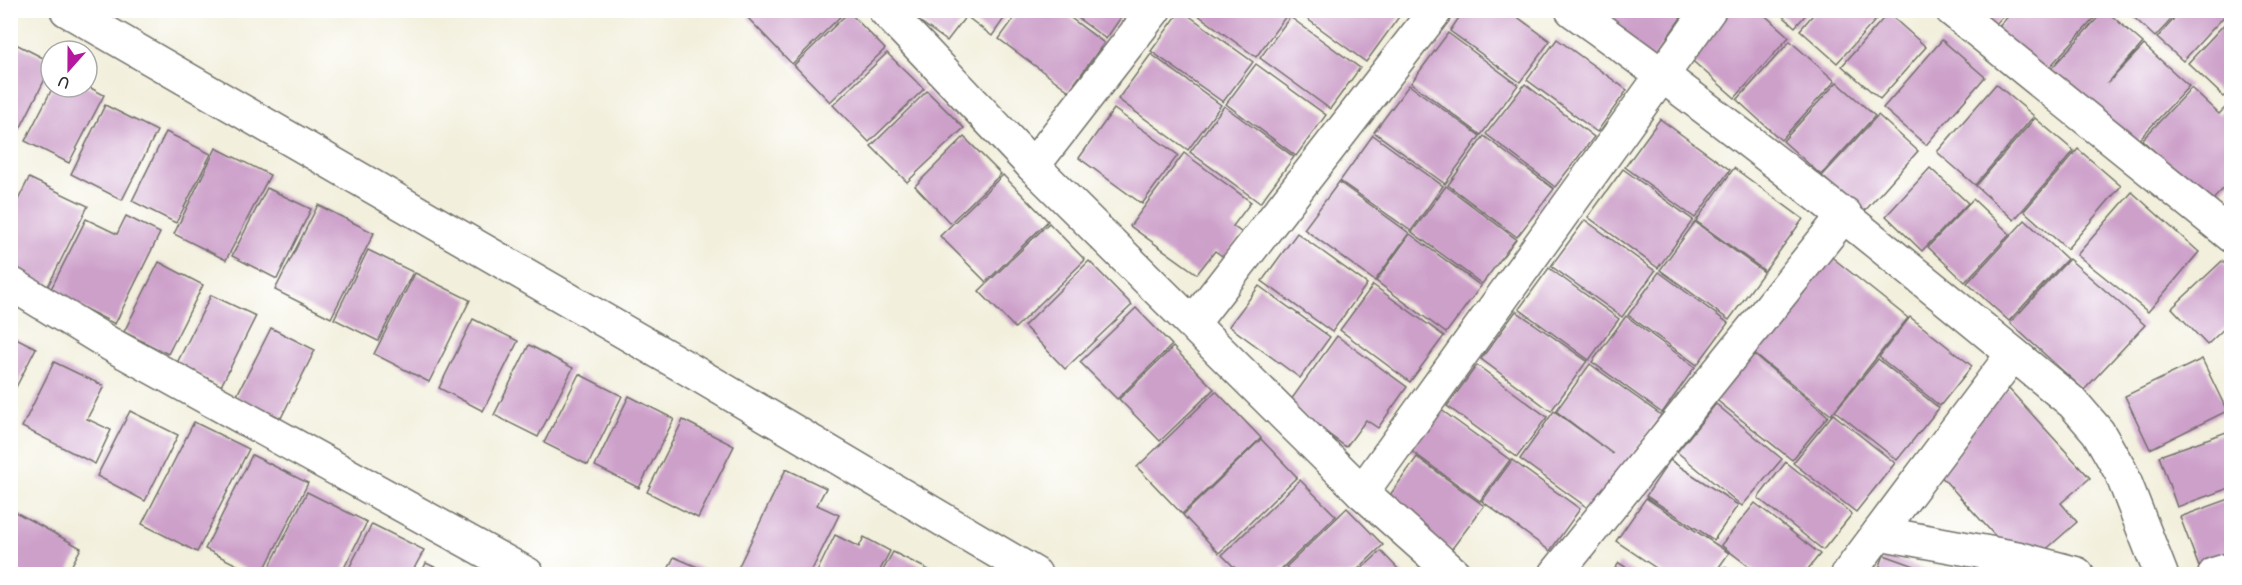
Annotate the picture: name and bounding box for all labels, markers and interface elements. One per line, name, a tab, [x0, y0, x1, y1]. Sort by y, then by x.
north arrow	[39, 39, 99, 99]
text: U	[56, 72, 72, 92]

